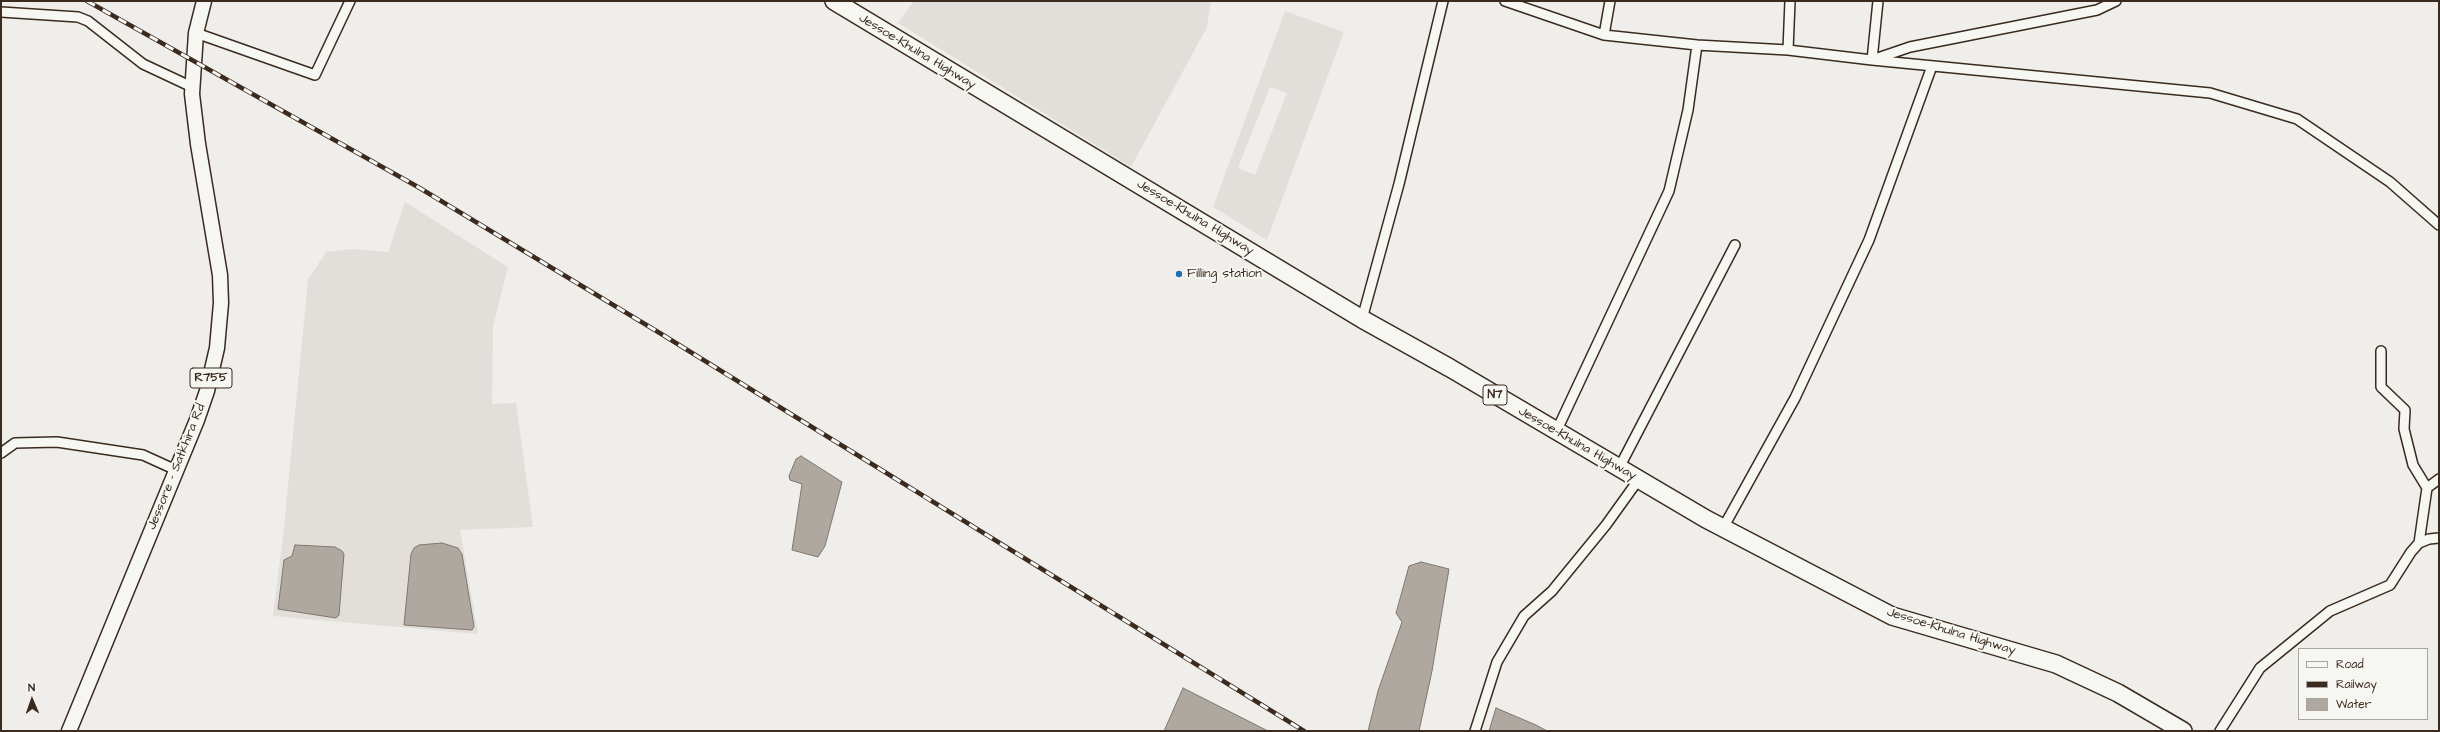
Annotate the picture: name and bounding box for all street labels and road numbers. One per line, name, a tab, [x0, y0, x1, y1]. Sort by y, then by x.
street label: Jessoe-Khulna Highway	[856, 11, 978, 93]
street label: Jessoe-Khulna Highway	[1134, 177, 1256, 259]
road number: R755	[190, 368, 232, 388]
road number: N7	[1483, 385, 1507, 405]
street label: Jessore - Satkhira Rd	[145, 402, 209, 532]
street label: Jessoe-Khulna Highway	[1515, 404, 1639, 484]
street label: Jessoe-Khulna Highway	[1885, 605, 2017, 659]

